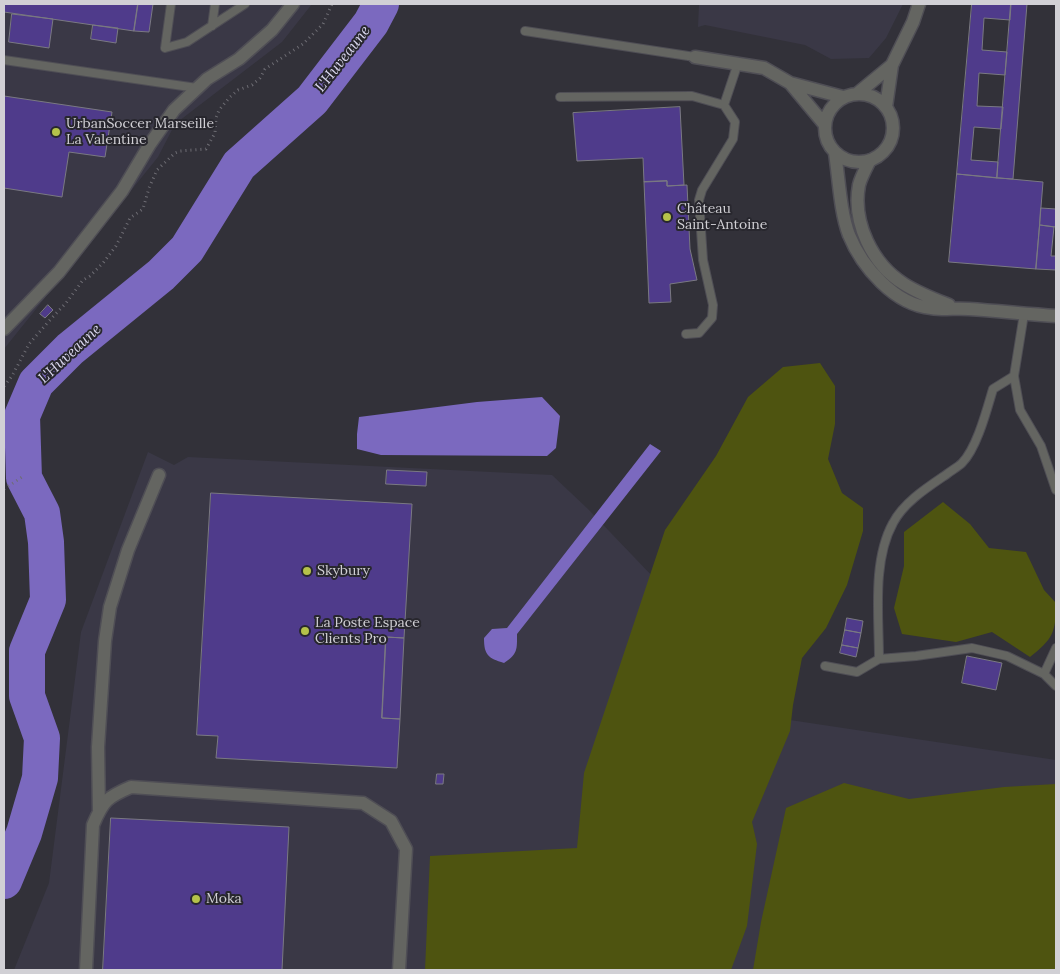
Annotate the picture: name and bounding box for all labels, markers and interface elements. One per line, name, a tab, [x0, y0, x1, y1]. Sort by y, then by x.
water label: L'Huveaune	[312, 22, 374, 96]
place label: UrbanSoccer Marseille La Valentine	[66, 116, 214, 148]
marker: UrbanSoccer Marseille La Valentine	[50, 126, 62, 138]
place label: Château Saint-Antoine	[677, 201, 767, 233]
marker: Château Saint-Antoine	[661, 211, 673, 223]
water label: L'Huveaune	[35, 320, 105, 388]
place label: Skybury	[317, 563, 370, 579]
marker: Skybury	[301, 565, 313, 577]
place label: La Poste Espace Clients Pro	[315, 615, 420, 648]
marker: La Poste Espace Clients Pro	[299, 625, 311, 637]
place label: Moka	[206, 891, 242, 907]
marker: Moka	[190, 893, 202, 905]

